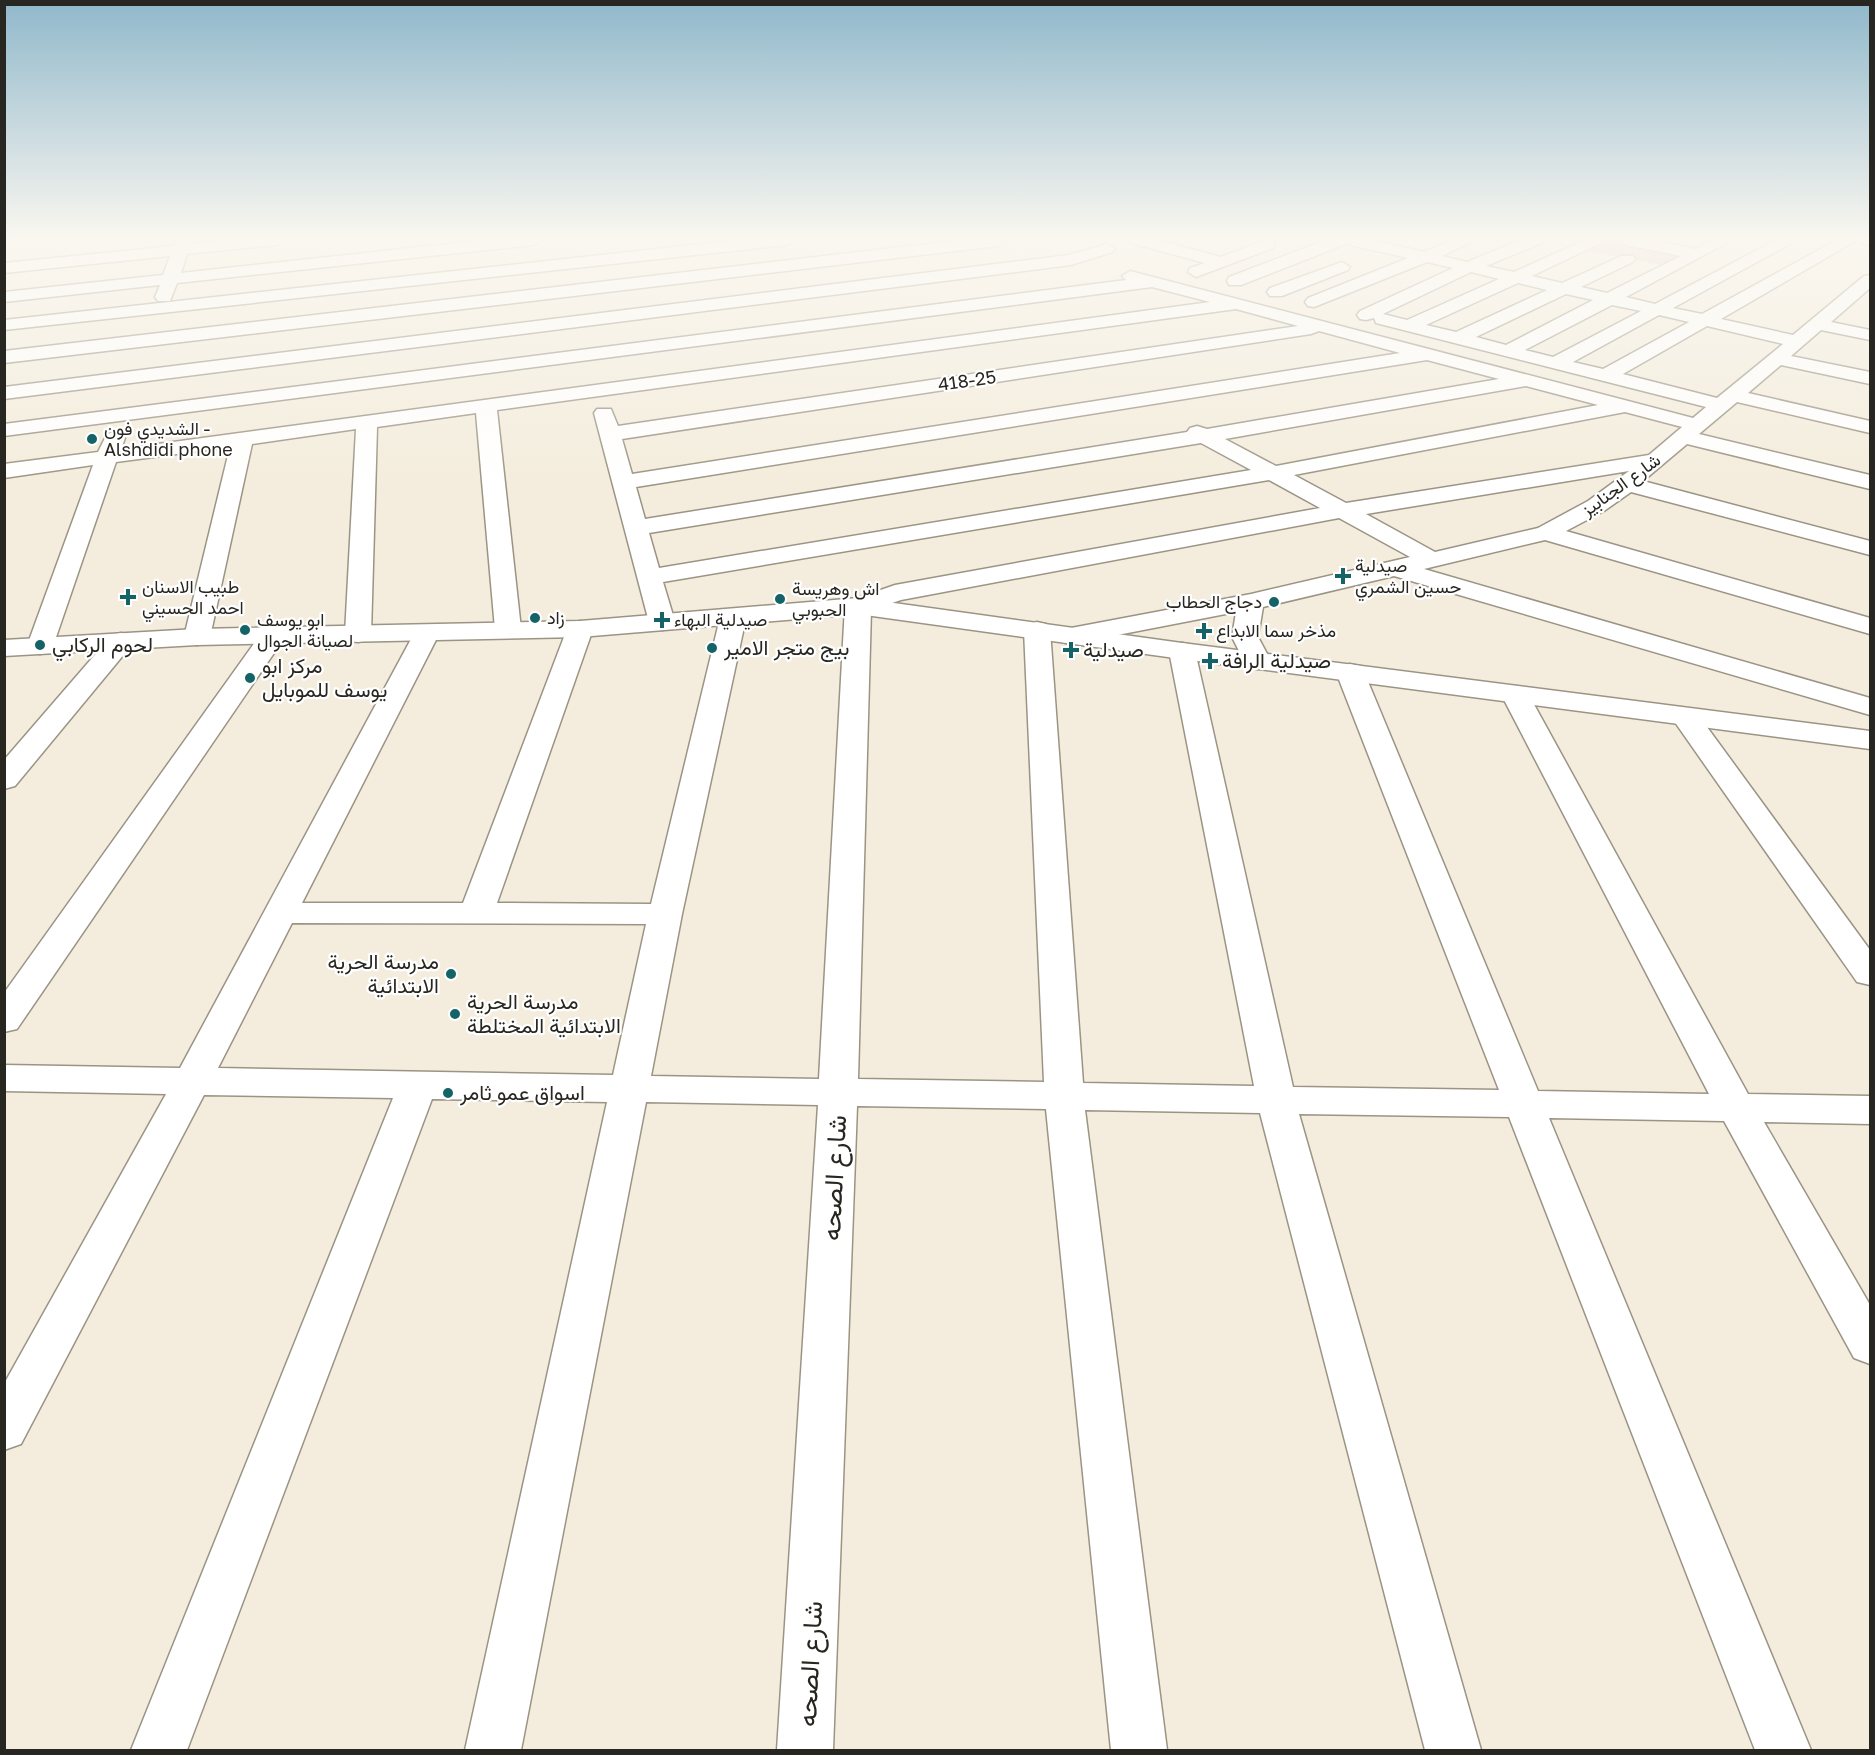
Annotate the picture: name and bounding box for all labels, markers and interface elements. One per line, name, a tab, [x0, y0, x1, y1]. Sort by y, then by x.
street label: 418-25	[936, 365, 997, 395]
place label: الشديدي فون - Alshdidi phone	[104, 417, 233, 460]
marker: الشديدي فون - Alshdidi phone	[85, 432, 99, 446]
street label: شارع الجنابيز	[1576, 448, 1665, 522]
place label: صيدلية حسين الشمري	[1355, 554, 1461, 602]
marker: صيدلية حسين الشمري	[1336, 569, 1350, 583]
place label: طبيب الاسنان احمد الحسيني	[142, 575, 244, 623]
place label: اش وهريسة الحبوبي	[792, 577, 880, 625]
marker: طبيب الاسنان احمد الحسيني	[119, 588, 137, 606]
place label: دجاج الحطاب	[1166, 590, 1262, 614]
marker: اش وهريسة الحبوبي	[773, 592, 787, 606]
marker: دجاج الحطاب	[1267, 595, 1281, 609]
place label: زاد	[547, 606, 565, 629]
place label: ابو يوسف لصيانة الجوال	[257, 608, 353, 652]
place label: صيدلية البهاء	[674, 608, 767, 631]
marker: زاد	[528, 611, 542, 625]
marker: صيدلية البهاء	[655, 613, 669, 627]
place label: مذخر سما الابداع	[1216, 619, 1336, 643]
marker: ابو يوسف لصيانة الجوال	[238, 623, 252, 637]
marker: مذخر سما الابداع	[1197, 624, 1211, 638]
place label: لحوم الركابي	[52, 631, 153, 662]
place label: بيج متجر الامير	[723, 634, 850, 662]
place label: صيدلية	[1083, 636, 1144, 662]
marker: لحوم الركابي	[33, 638, 47, 652]
marker: بيج متجر الامير	[705, 641, 719, 655]
marker: صيدلية	[1064, 643, 1078, 657]
place label: صيدلية الرافة	[1222, 647, 1331, 674]
place label: مركز ابو يوسف للموبايل	[262, 652, 387, 703]
marker: صيدلية الرافة	[1203, 654, 1217, 668]
marker: مركز ابو يوسف للموبايل	[243, 671, 257, 685]
place label: مدرسة الحرية الابتدائية	[328, 948, 439, 998]
marker: مدرسة الحرية الابتدائية	[444, 967, 458, 981]
place label: مدرسة الحرية الابتدائية المختلطة	[467, 988, 621, 1038]
marker: مدرسة الحرية الابتدائية المختلطة	[448, 1007, 462, 1021]
place label: اسواق عمو ثامر	[459, 1079, 585, 1106]
marker: اسواق عمو ثامر	[441, 1086, 455, 1100]
street label: شارع الصحه	[815, 1114, 855, 1242]
street label: شارع الصحه	[791, 1600, 831, 1728]

